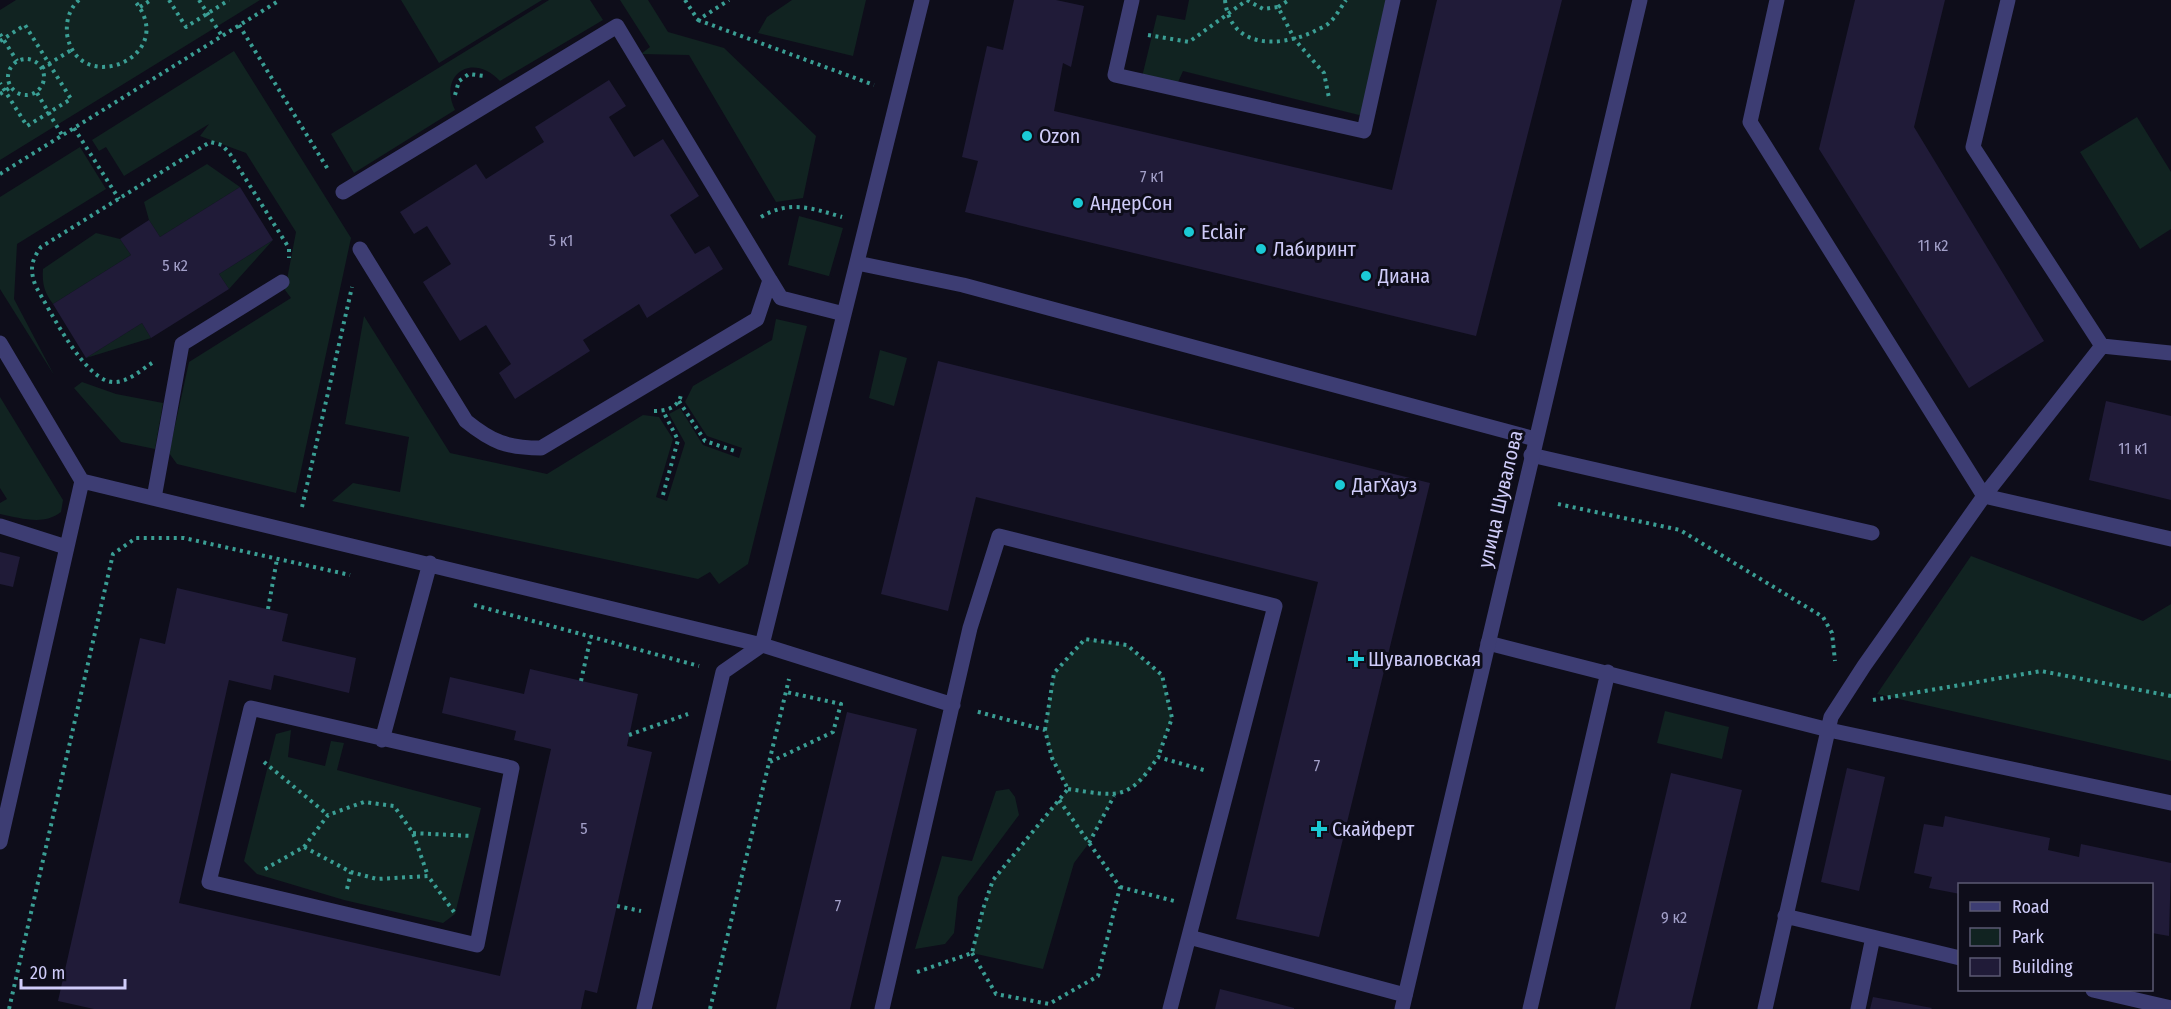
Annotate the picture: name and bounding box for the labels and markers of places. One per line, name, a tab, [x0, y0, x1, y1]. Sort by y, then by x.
place label: Ozon	[1039, 124, 1080, 148]
marker: Ozon	[1020, 129, 1034, 143]
place label: АндерСон	[1090, 191, 1173, 215]
marker: АндерСон	[1071, 196, 1085, 210]
place label: Eclair	[1201, 220, 1246, 244]
marker: Eclair	[1182, 225, 1196, 239]
place label: Лабиринт	[1273, 237, 1357, 261]
marker: Лабиринт	[1254, 242, 1268, 256]
place label: Диана	[1377, 264, 1430, 288]
marker: Диана	[1359, 269, 1373, 283]
place label: ДагХауз	[1351, 473, 1417, 497]
marker: ДагХауз	[1333, 478, 1347, 492]
place label: Шуваловская	[1368, 647, 1481, 671]
marker: Шуваловская	[1349, 652, 1363, 666]
place label: Скайферт	[1332, 817, 1415, 841]
marker: Скайферт	[1310, 820, 1328, 838]

